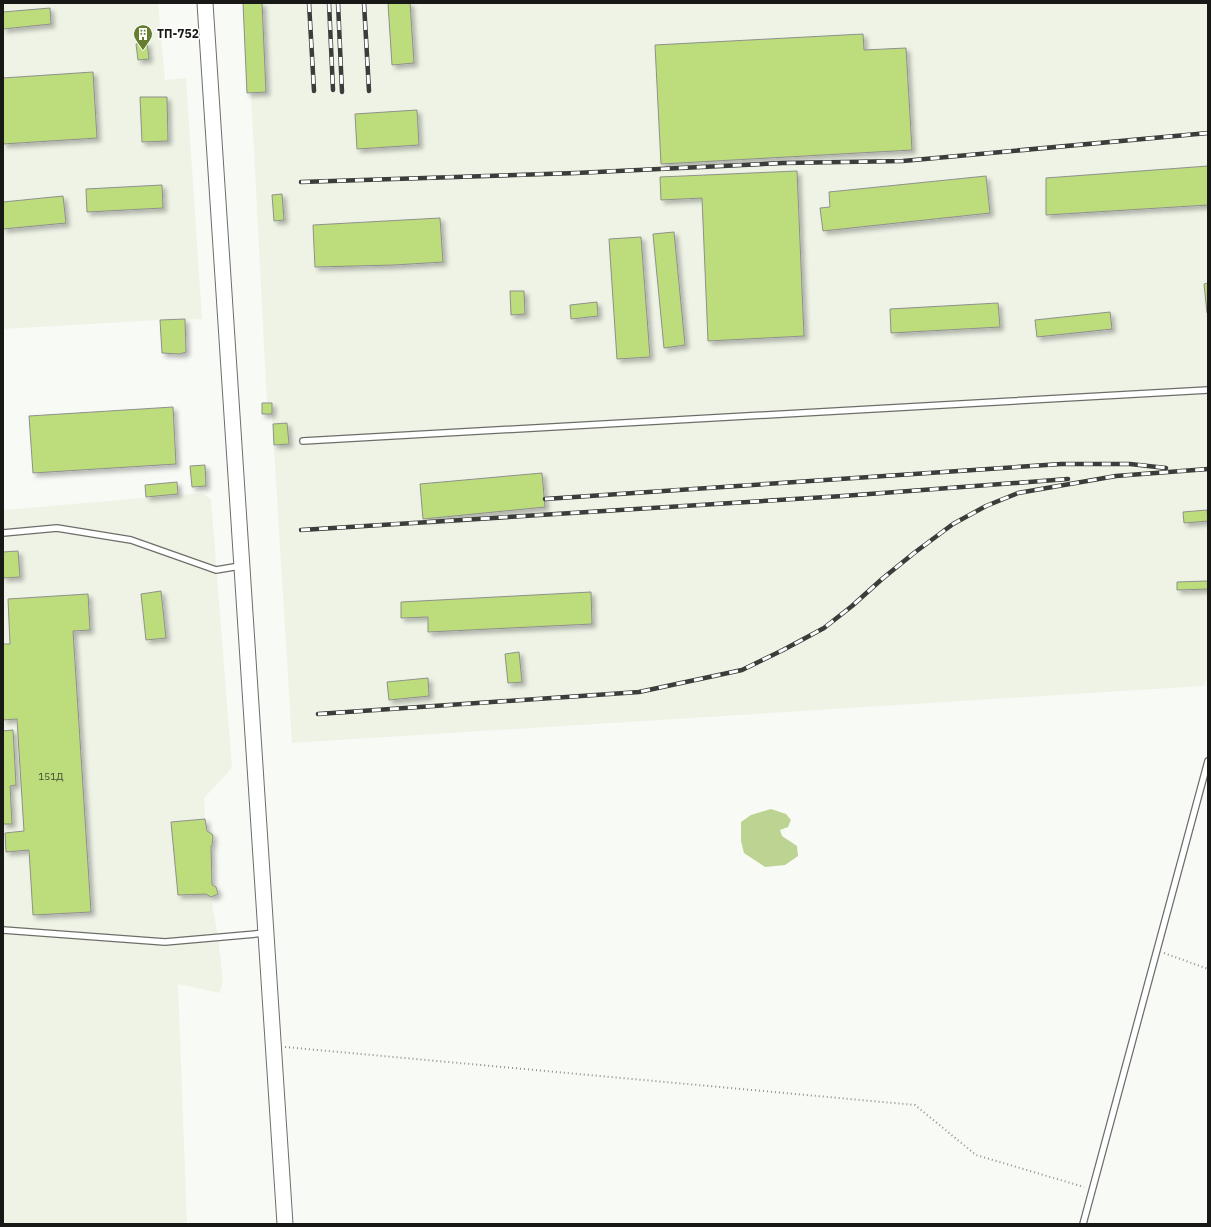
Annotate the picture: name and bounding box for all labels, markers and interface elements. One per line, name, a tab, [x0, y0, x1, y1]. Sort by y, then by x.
building icon: ТП-752	[132, 23, 154, 51]
place label: ТП-752	[157, 26, 199, 41]
house number: 151Д	[38, 770, 64, 783]

